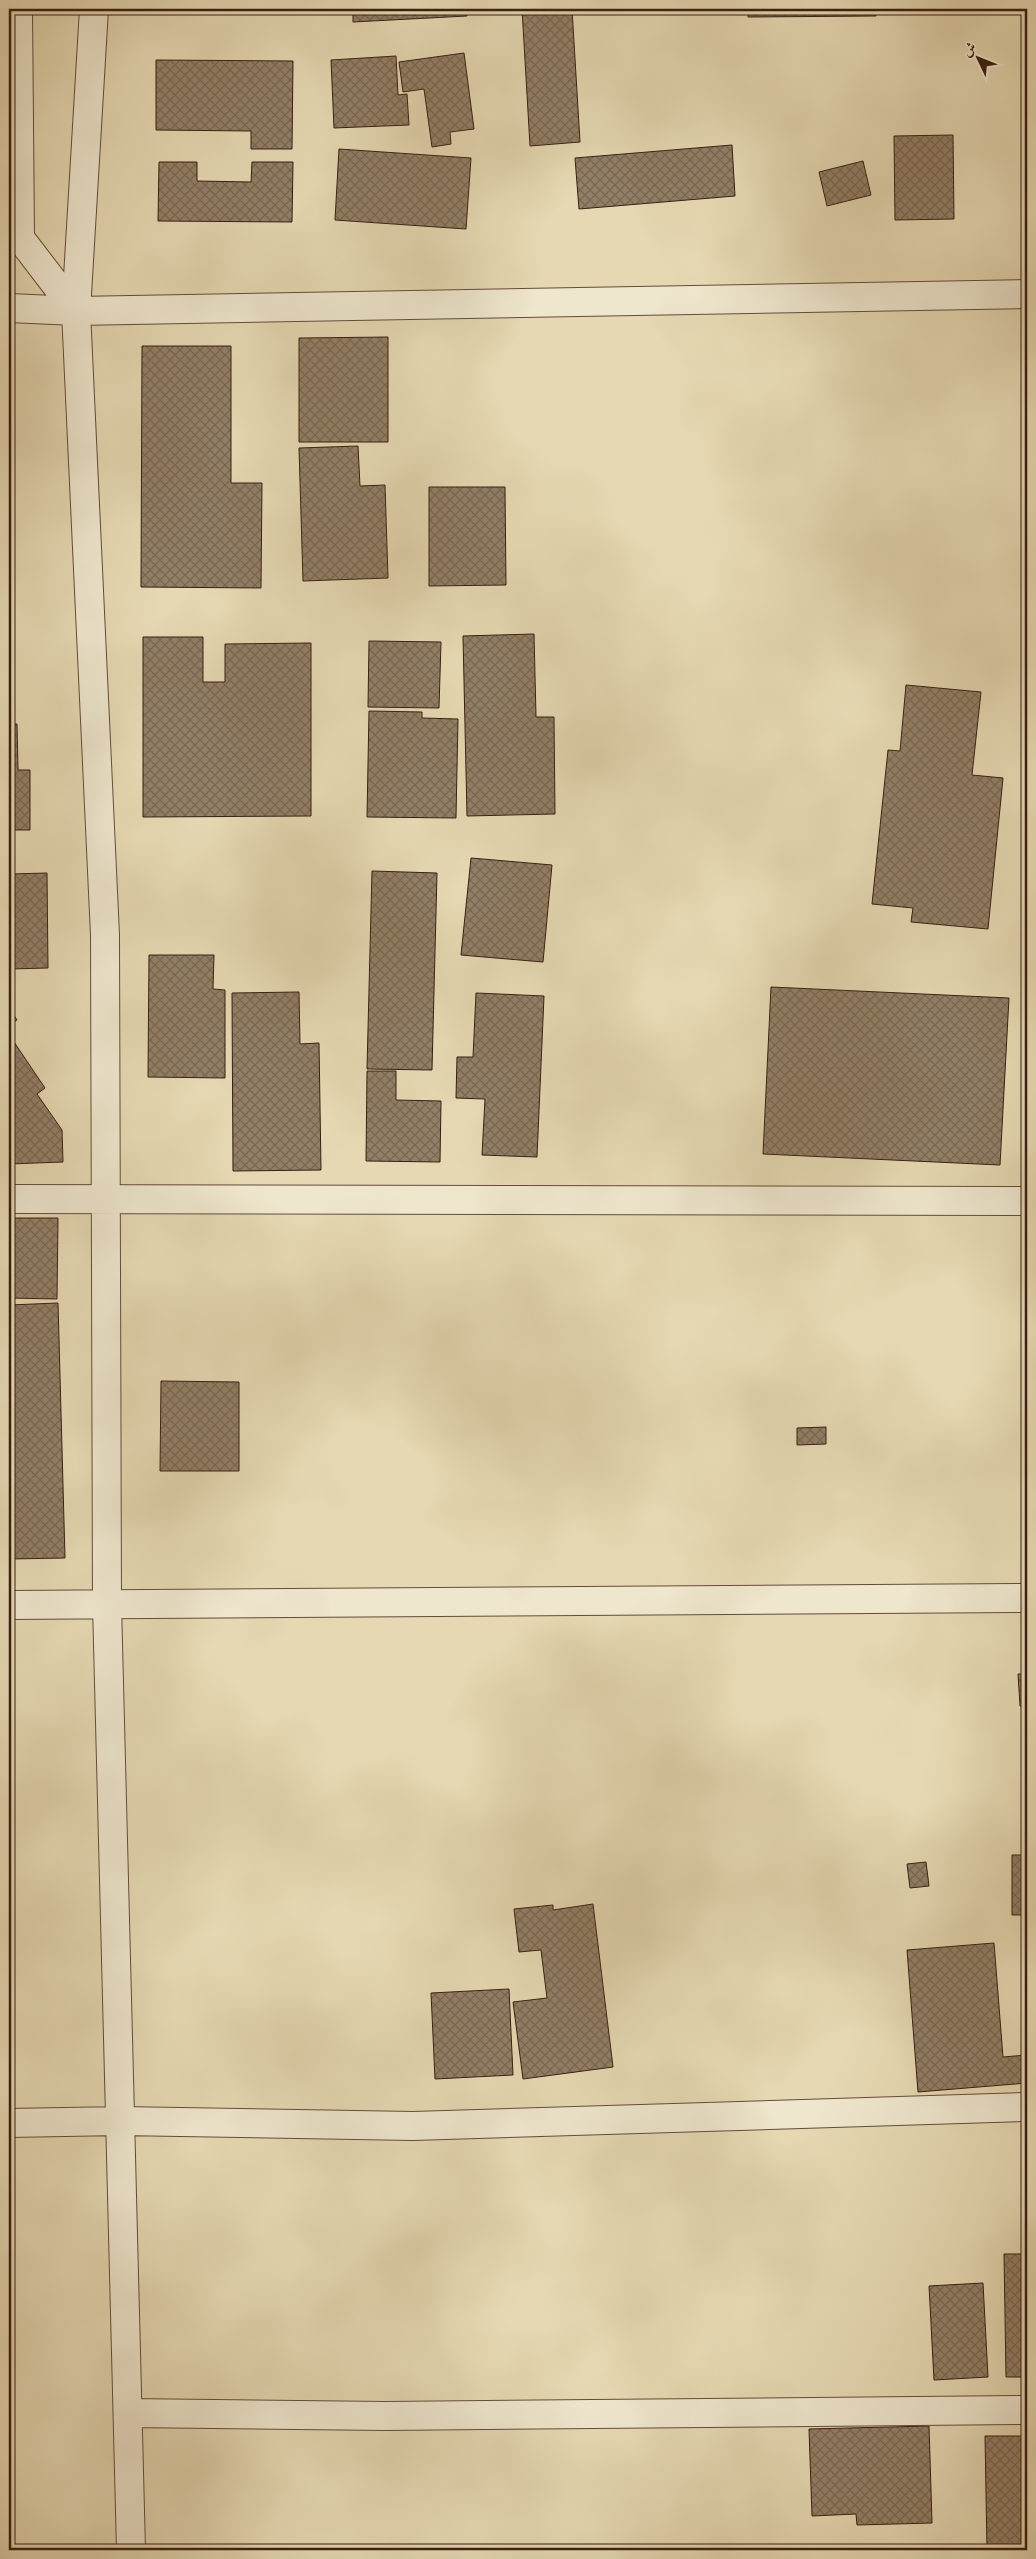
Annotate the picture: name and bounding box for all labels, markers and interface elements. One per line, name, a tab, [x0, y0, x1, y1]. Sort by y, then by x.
north arrow	[954, 32, 1004, 82]
text: ش	[957, 38, 981, 61]

